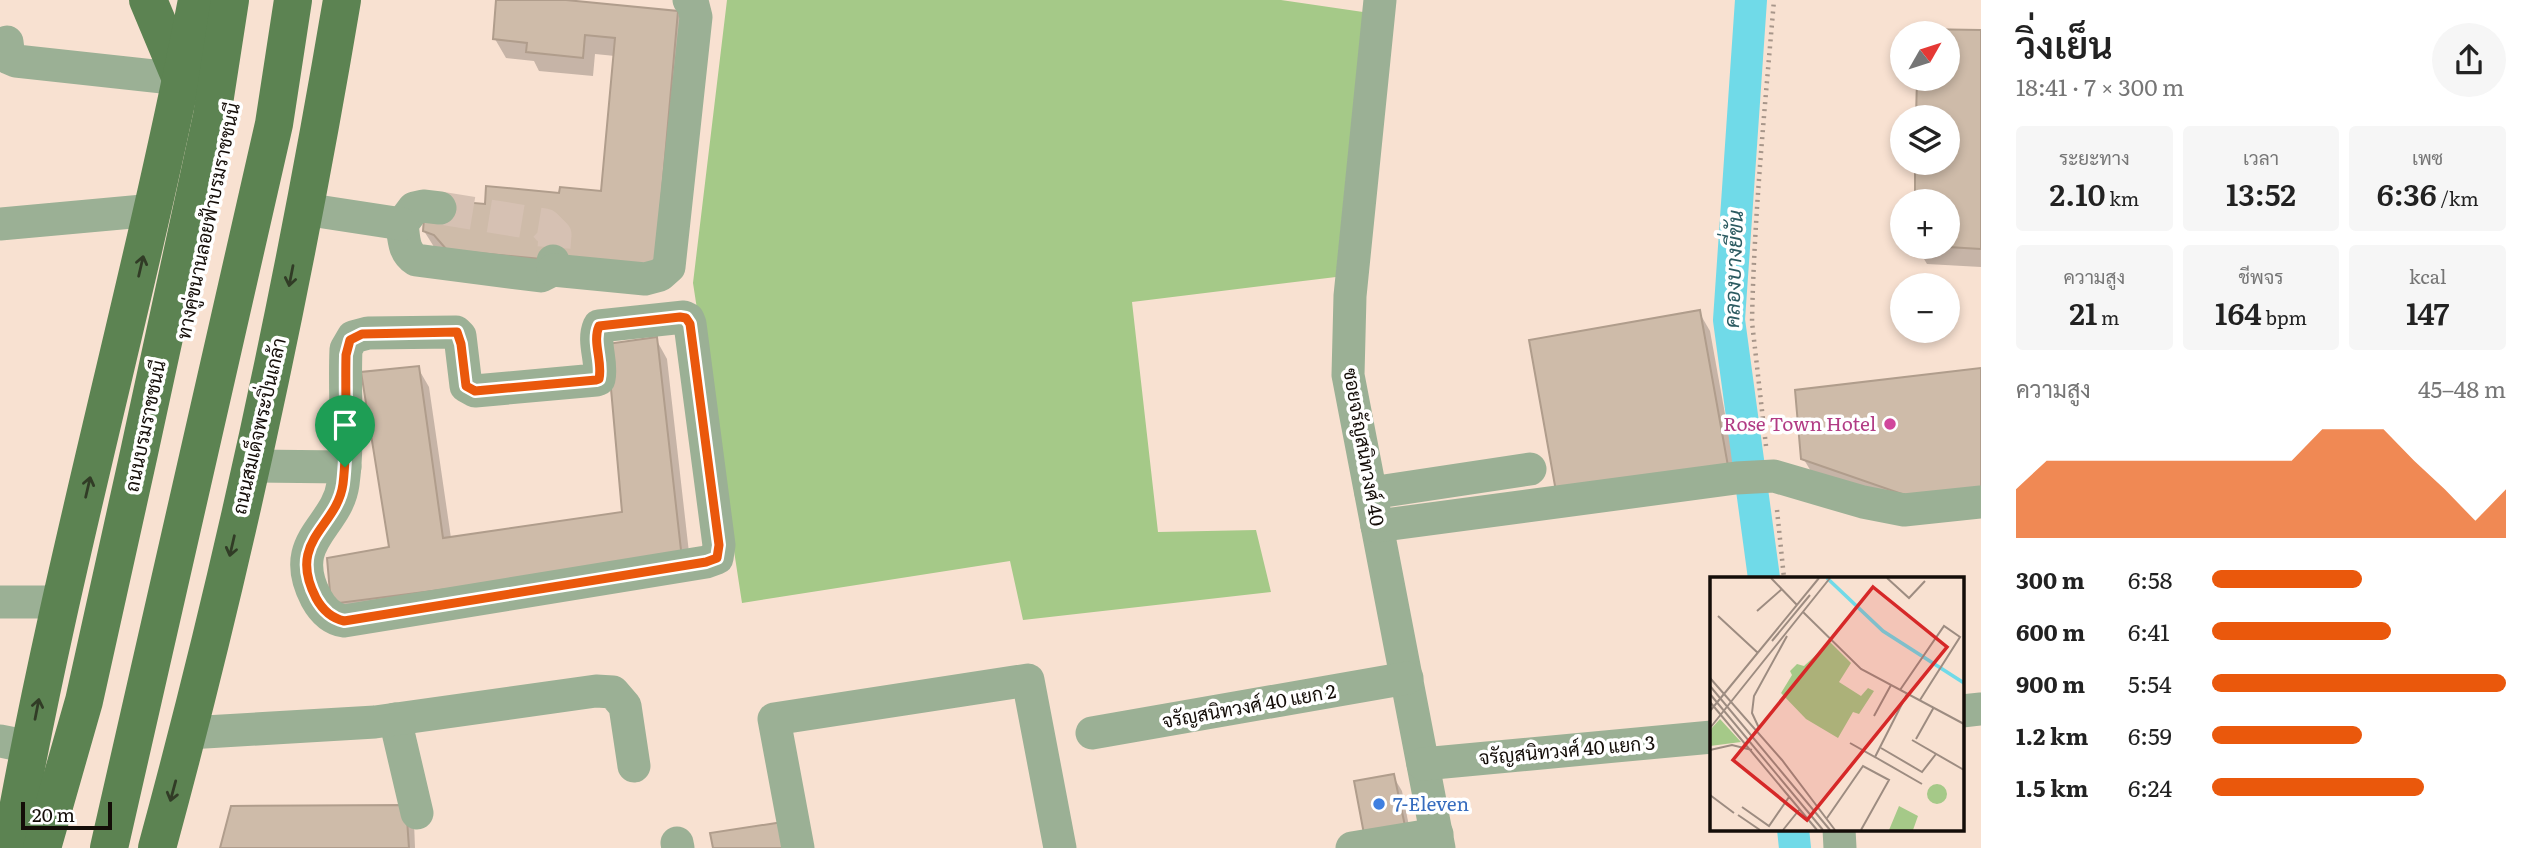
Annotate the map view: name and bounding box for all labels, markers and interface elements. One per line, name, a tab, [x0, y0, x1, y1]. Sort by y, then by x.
text: วิ่งเย็น	[2016, 14, 2113, 71]
north arrow	[1890, 21, 1960, 91]
map controls	[1890, 21, 1960, 343]
button: share	[2432, 23, 2506, 97]
text: 18:41 · 7 × 300 m	[2016, 69, 2184, 103]
street label: ทางคู่ขนานลอยฟ้าบรมราชชนนี	[168, 100, 247, 342]
button: layers	[1890, 105, 1960, 175]
text: ระยะทาง	[2059, 143, 2130, 171]
text: เวลา	[2243, 143, 2279, 171]
text: เพซ	[2412, 143, 2443, 171]
text: 2.10	[2049, 171, 2105, 215]
text: 13:52	[2226, 171, 2296, 215]
text: 6:36	[2377, 171, 2437, 215]
text: km	[2105, 184, 2139, 212]
text: /km	[2437, 184, 2479, 212]
button: +	[1890, 189, 1960, 259]
water label: คลองบางยี่ขัน	[1712, 209, 1749, 328]
one-way arrow	[134, 255, 148, 278]
text: ความสูง	[2063, 262, 2125, 290]
text: ชีพจร	[2239, 262, 2283, 290]
text: kcal	[2409, 262, 2446, 290]
one-way arrow	[284, 264, 298, 287]
button: −	[1890, 273, 1960, 343]
text: 21	[2069, 290, 2097, 334]
text: 164	[2215, 290, 2262, 334]
text: 147	[2406, 290, 2449, 334]
text: m	[2097, 303, 2119, 331]
text: bpm	[2262, 303, 2307, 331]
street label: ถนนสมเด็จพระปิ่นเกล้า	[223, 335, 292, 517]
street label: ถนนบรมราชชนนี	[116, 357, 172, 494]
street label: ซอยจรัญสนิทวงศ์ 40	[1337, 366, 1393, 528]
text: ความสูง	[2016, 371, 2091, 405]
text: 45–48 m	[2418, 371, 2506, 405]
pin	[315, 395, 375, 467]
icon: arrive	[326, 406, 364, 444]
place label: Rose Town Hotel	[1723, 409, 1876, 437]
marker: Rose Town Hotel	[1882, 416, 1898, 432]
one-way arrow	[82, 476, 95, 499]
one-way arrow	[225, 534, 239, 557]
text: 300 m	[2016, 562, 2085, 596]
text: 6:58	[2128, 562, 2172, 596]
inset map	[1710, 577, 1964, 830]
text: 600 m	[2016, 614, 2085, 648]
text: 6:41	[2128, 614, 2170, 648]
text: 900 m	[2016, 666, 2085, 700]
text: 5:54	[2128, 666, 2172, 700]
street label: จรัญสนิทวงศ์ 40 แยก 2	[1160, 676, 1338, 734]
one-way arrow	[31, 698, 44, 721]
text: 1.2 km	[2016, 718, 2088, 752]
text: 6:59	[2128, 718, 2172, 752]
street label: จรัญสนิทวงศ์ 40 แยก 3	[1478, 727, 1656, 771]
text: 1.5 km	[2016, 770, 2089, 804]
text: 6:24	[2128, 770, 2172, 804]
one-way arrow	[165, 780, 178, 802]
place label: 7-Eleven	[1393, 789, 1469, 817]
marker: 7-Eleven	[1371, 796, 1387, 812]
scale bar	[21, 799, 112, 831]
text: 20 m	[32, 800, 75, 828]

